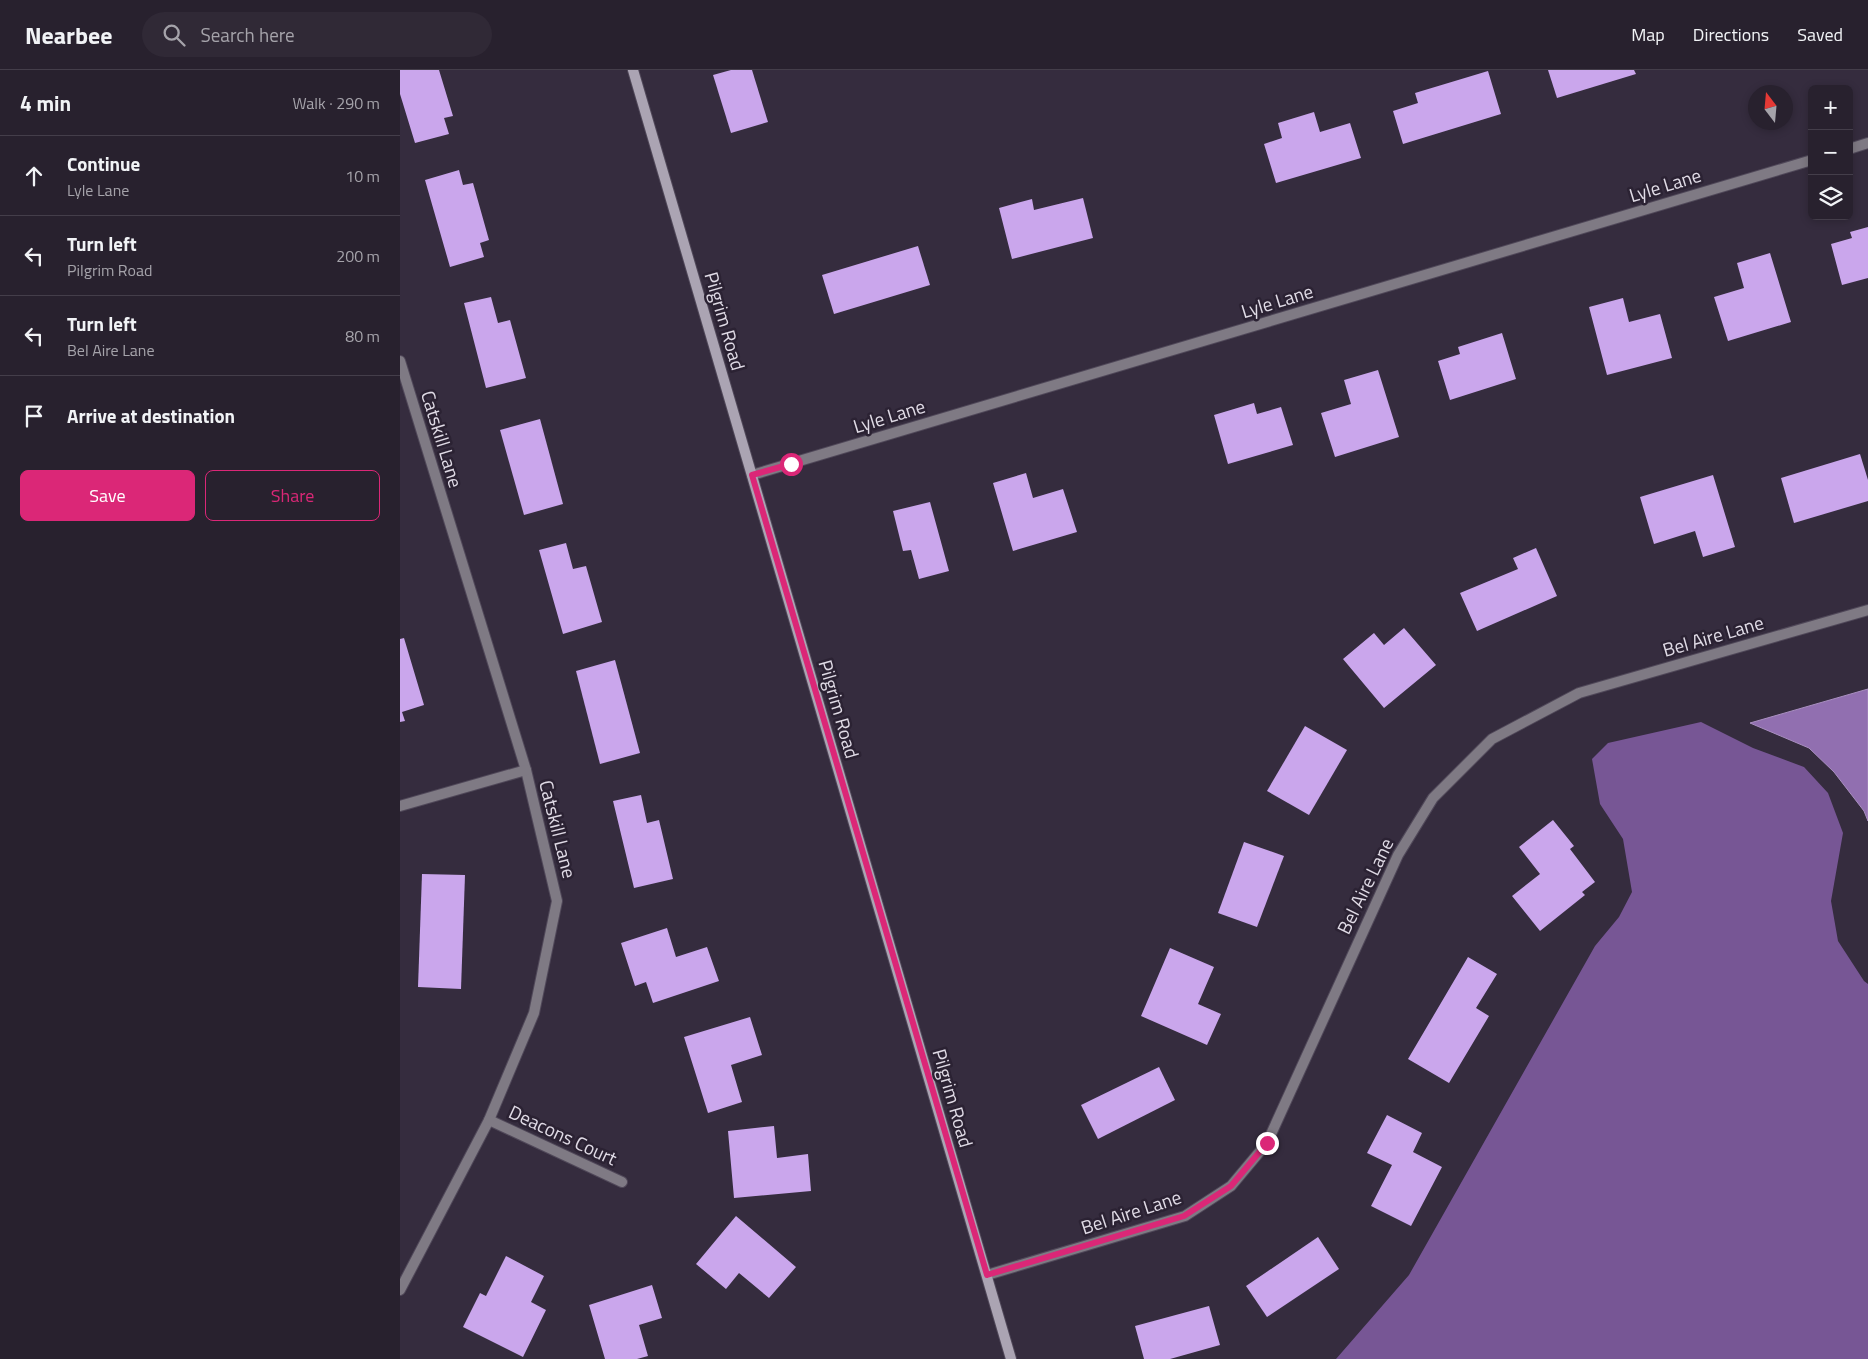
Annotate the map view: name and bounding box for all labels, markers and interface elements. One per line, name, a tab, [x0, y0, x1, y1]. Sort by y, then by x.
search box	[142, 12, 492, 57]
text: Nearbee	[25, 17, 112, 53]
text: Search here	[200, 20, 295, 49]
icon: search	[160, 21, 188, 49]
text: Map	[1631, 21, 1665, 48]
text: Directions	[1693, 21, 1769, 48]
text: Saved	[1797, 21, 1843, 48]
north arrow	[1748, 85, 1793, 130]
map controls	[1808, 85, 1853, 220]
button: +	[1808, 85, 1853, 130]
text: 4 min	[20, 87, 71, 119]
text: Walk · 290 m	[292, 91, 380, 115]
button: −	[1808, 130, 1853, 175]
text: Continue	[67, 149, 140, 178]
street label: Lyle Lane	[1625, 160, 1704, 209]
icon: ahead	[20, 162, 48, 190]
text: 10 m	[345, 164, 380, 188]
button: layers	[1808, 175, 1853, 220]
text: Lyle Lane	[67, 178, 129, 202]
text: Turn left	[67, 229, 137, 258]
icon: left	[20, 242, 48, 270]
text: 200 m	[336, 244, 380, 268]
text: Pilgrim Road	[67, 258, 153, 282]
street label: Pilgrim Road	[698, 268, 753, 374]
street label: Lyle Lane	[1237, 276, 1316, 325]
text: Turn left	[67, 309, 137, 338]
icon: left	[20, 322, 48, 350]
text: 80 m	[345, 324, 380, 348]
text: Bel Aire Lane	[67, 338, 155, 362]
street label: Catskill Lane	[414, 387, 471, 491]
street label: Lyle Lane	[849, 391, 928, 440]
text: Arrive at destination	[67, 401, 235, 430]
icon: arrive	[20, 402, 48, 430]
route start	[780, 453, 803, 476]
button: Save	[20, 470, 195, 521]
button: Share	[205, 470, 380, 521]
street label: Bel Aire Lane	[1659, 607, 1767, 664]
street label: Pilgrim Road	[812, 656, 867, 762]
street label: Catskill Lane	[532, 777, 585, 881]
street label: Bel Aire Lane	[1329, 833, 1400, 939]
street label: Pilgrim Road	[926, 1045, 981, 1151]
street label: Deacons Court	[504, 1097, 622, 1172]
route end	[1256, 1132, 1279, 1155]
street label: Bel Aire Lane	[1077, 1182, 1185, 1241]

